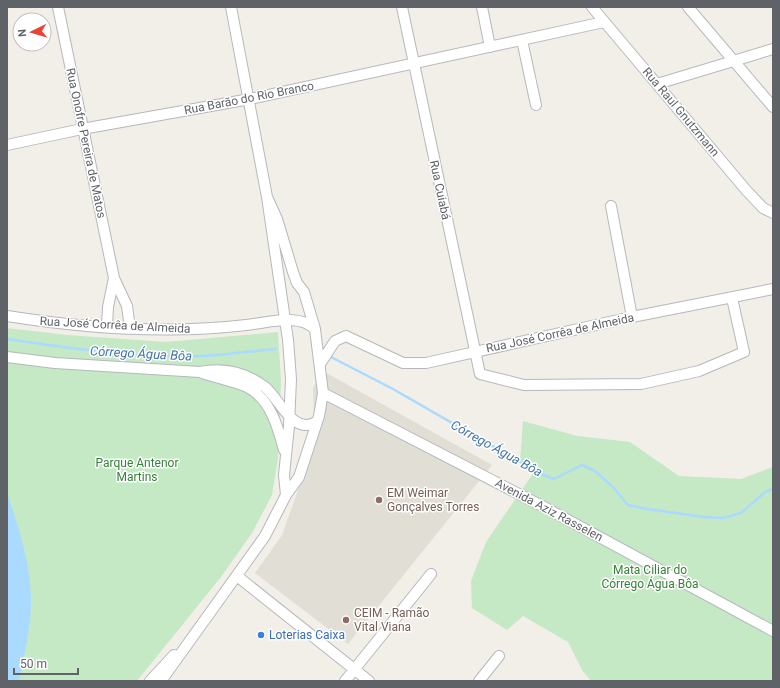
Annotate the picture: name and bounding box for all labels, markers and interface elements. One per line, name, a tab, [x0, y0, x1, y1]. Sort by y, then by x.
north arrow	[12, 12, 52, 52]
text: N	[16, 28, 29, 37]
street label: Rua Raul Gnutzmann	[640, 65, 722, 159]
street label: Rua Onofre Pereira de Matos	[63, 67, 109, 219]
street label: Rua Barão do Rio Branco	[183, 79, 315, 117]
street label: Rua Cuiabá	[427, 159, 453, 221]
street label: Rua José Corrêa de Almeida	[485, 310, 635, 356]
street label: Rua José Corrêa de Almeida	[39, 314, 191, 336]
water label: Córrego Água Bôa	[90, 343, 193, 364]
water label: Córrego Água Bôa	[448, 417, 545, 480]
park label: Parque Antenor Martins	[95, 456, 179, 484]
street label: Avenida Aziz Rasselen	[493, 476, 605, 544]
place label: EM Weimar Gonçalves Torres	[387, 486, 479, 514]
marker: EM Weimar Gonçalves Torres	[374, 495, 384, 505]
park label: Mata Ciliar do Córrego Água Bôa	[601, 563, 699, 591]
place label: CEIM - Ramão Vital Viana	[354, 606, 430, 634]
marker: CEIM - Ramão Vital Viana	[341, 615, 351, 625]
place label: Loterias Caixa	[269, 628, 345, 642]
marker: Loterias Caixa	[256, 630, 266, 640]
scale bar	[14, 650, 78, 676]
text: 50 m	[20, 657, 47, 671]

